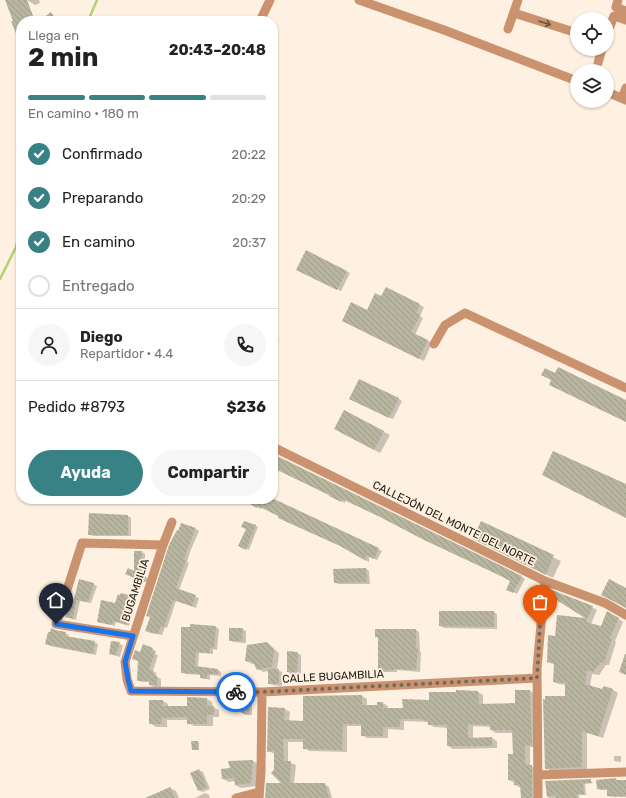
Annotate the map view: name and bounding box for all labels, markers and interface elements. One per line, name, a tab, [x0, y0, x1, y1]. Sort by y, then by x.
map controls	[570, 12, 614, 108]
button: locate	[570, 12, 614, 56]
one-way arrow	[539, 20, 552, 27]
text: Llega en	[28, 28, 79, 43]
text: 20:43–20:48	[169, 41, 266, 59]
text: 2 min	[28, 42, 98, 73]
button: layers	[570, 64, 614, 108]
text: En camino · 180 m	[28, 106, 139, 121]
icon: check	[28, 143, 50, 165]
text: Confirmado	[62, 145, 143, 163]
text: 20:22	[232, 147, 266, 162]
icon: check	[28, 187, 50, 209]
text: Preparando	[62, 189, 143, 207]
text: 20:29	[231, 191, 266, 206]
icon: check	[28, 231, 50, 253]
text: En camino	[62, 233, 135, 251]
text: 20:37	[232, 235, 266, 250]
text: Entregado	[62, 277, 135, 295]
button: person	[28, 324, 70, 366]
button: phone	[224, 324, 266, 366]
text: Diego	[80, 328, 123, 346]
text: Repartidor · 4.4	[80, 346, 173, 361]
text: Pedido #8793	[28, 398, 125, 416]
text: $236	[227, 398, 266, 416]
button: Ayuda	[28, 450, 143, 496]
button: Compartir	[151, 450, 266, 496]
street label: CALLEJÓN DEL MONTE DEL NORTE	[371, 478, 537, 569]
street label: BUGAMBILIA	[119, 556, 152, 623]
pin	[39, 583, 73, 624]
pin	[523, 585, 557, 626]
icon: home	[45, 589, 67, 611]
icon: bag	[529, 591, 551, 613]
street label: CALLE BUGAMBILIA	[282, 667, 385, 686]
courier	[216, 672, 256, 712]
icon: bike	[225, 681, 247, 703]

